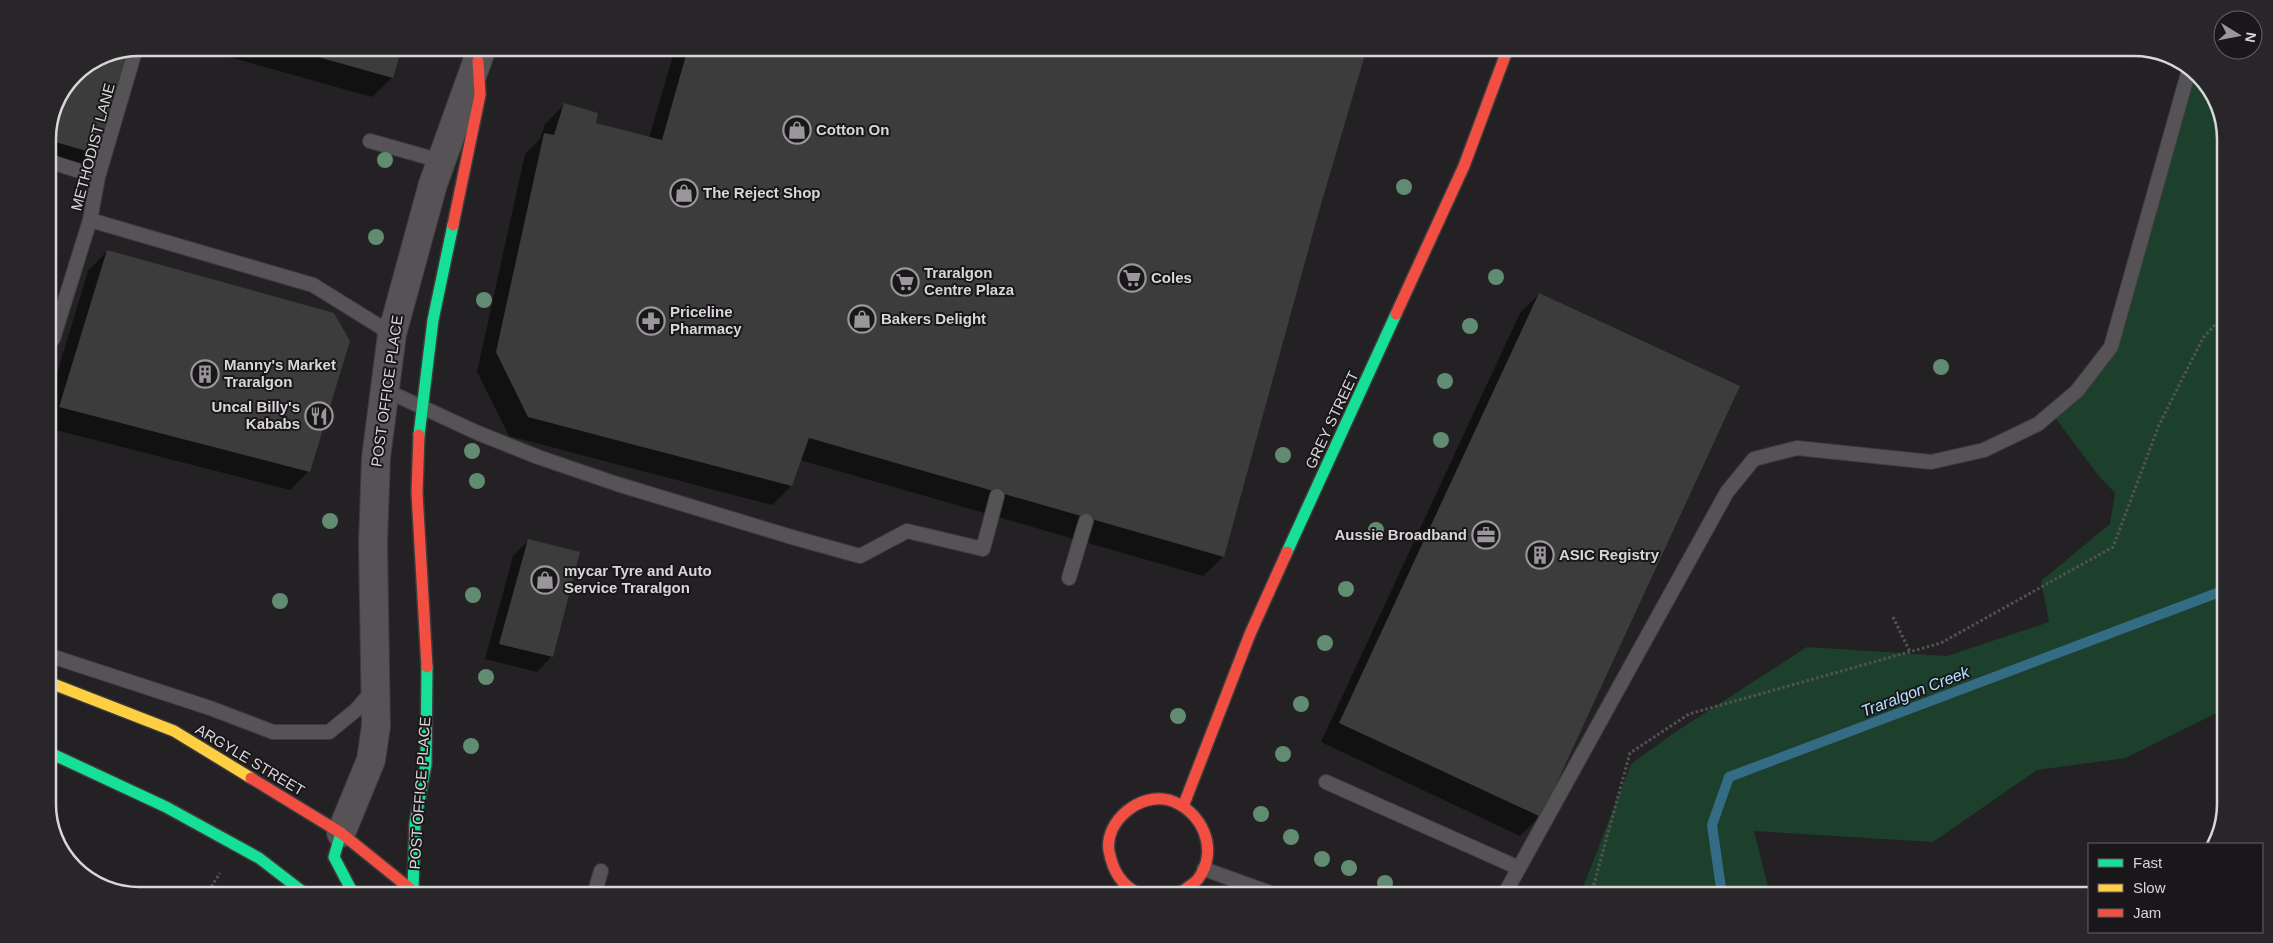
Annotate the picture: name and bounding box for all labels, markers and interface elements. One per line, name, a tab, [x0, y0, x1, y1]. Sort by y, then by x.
north arrow	[2213, 10, 2263, 60]
text: N	[2242, 31, 2260, 44]
street label: METHODIST LANE	[67, 81, 118, 213]
shop icon: Cotton On	[782, 115, 812, 145]
place label: Cotton On	[816, 121, 889, 138]
shop icon: The Reject Shop	[669, 178, 699, 208]
place label: The Reject Shop	[703, 184, 821, 201]
supermarket icon: Coles	[1117, 263, 1147, 293]
place label: Traralgon Centre Plaza	[924, 264, 1015, 298]
supermarket icon: Traralgon Centre Plaza	[890, 267, 920, 297]
place label: Coles	[1151, 269, 1192, 286]
place label: Priceline Pharmacy	[670, 303, 742, 337]
shop icon: Bakers Delight	[847, 304, 877, 334]
pharmacy icon: Priceline Pharmacy	[636, 306, 666, 336]
place label: Bakers Delight	[881, 310, 986, 327]
street label: POST OFFICE PLACE	[367, 314, 406, 468]
place label: Manny's Market Traralgon	[224, 356, 336, 390]
building icon: Manny's Market Traralgon	[190, 359, 220, 389]
street label: GREY STREET	[1302, 368, 1362, 471]
place label: Uncal Billy's Kababs	[211, 398, 300, 432]
restaurant icon: Uncal Billy's Kababs	[304, 401, 334, 431]
office icon: Aussie Broadband	[1471, 520, 1501, 550]
place label: Aussie Broadband	[1334, 526, 1467, 543]
building icon: ASIC Registry	[1525, 540, 1555, 570]
place label: ASIC Registry	[1559, 546, 1660, 563]
place label: mycar Tyre and Auto Service Traralgon	[564, 562, 712, 596]
shop icon: mycar Tyre and Auto Service Traralgon	[530, 565, 560, 595]
water label: Traralgon Creek	[1859, 663, 1973, 720]
street label: POST OFFICE PLACE	[406, 716, 433, 870]
street label: ARGYLE STREET	[193, 720, 308, 799]
legend	[2088, 843, 2263, 933]
text: Fast	[2133, 854, 2163, 871]
text: Slow	[2133, 879, 2166, 896]
text: Jam	[2133, 904, 2161, 921]

